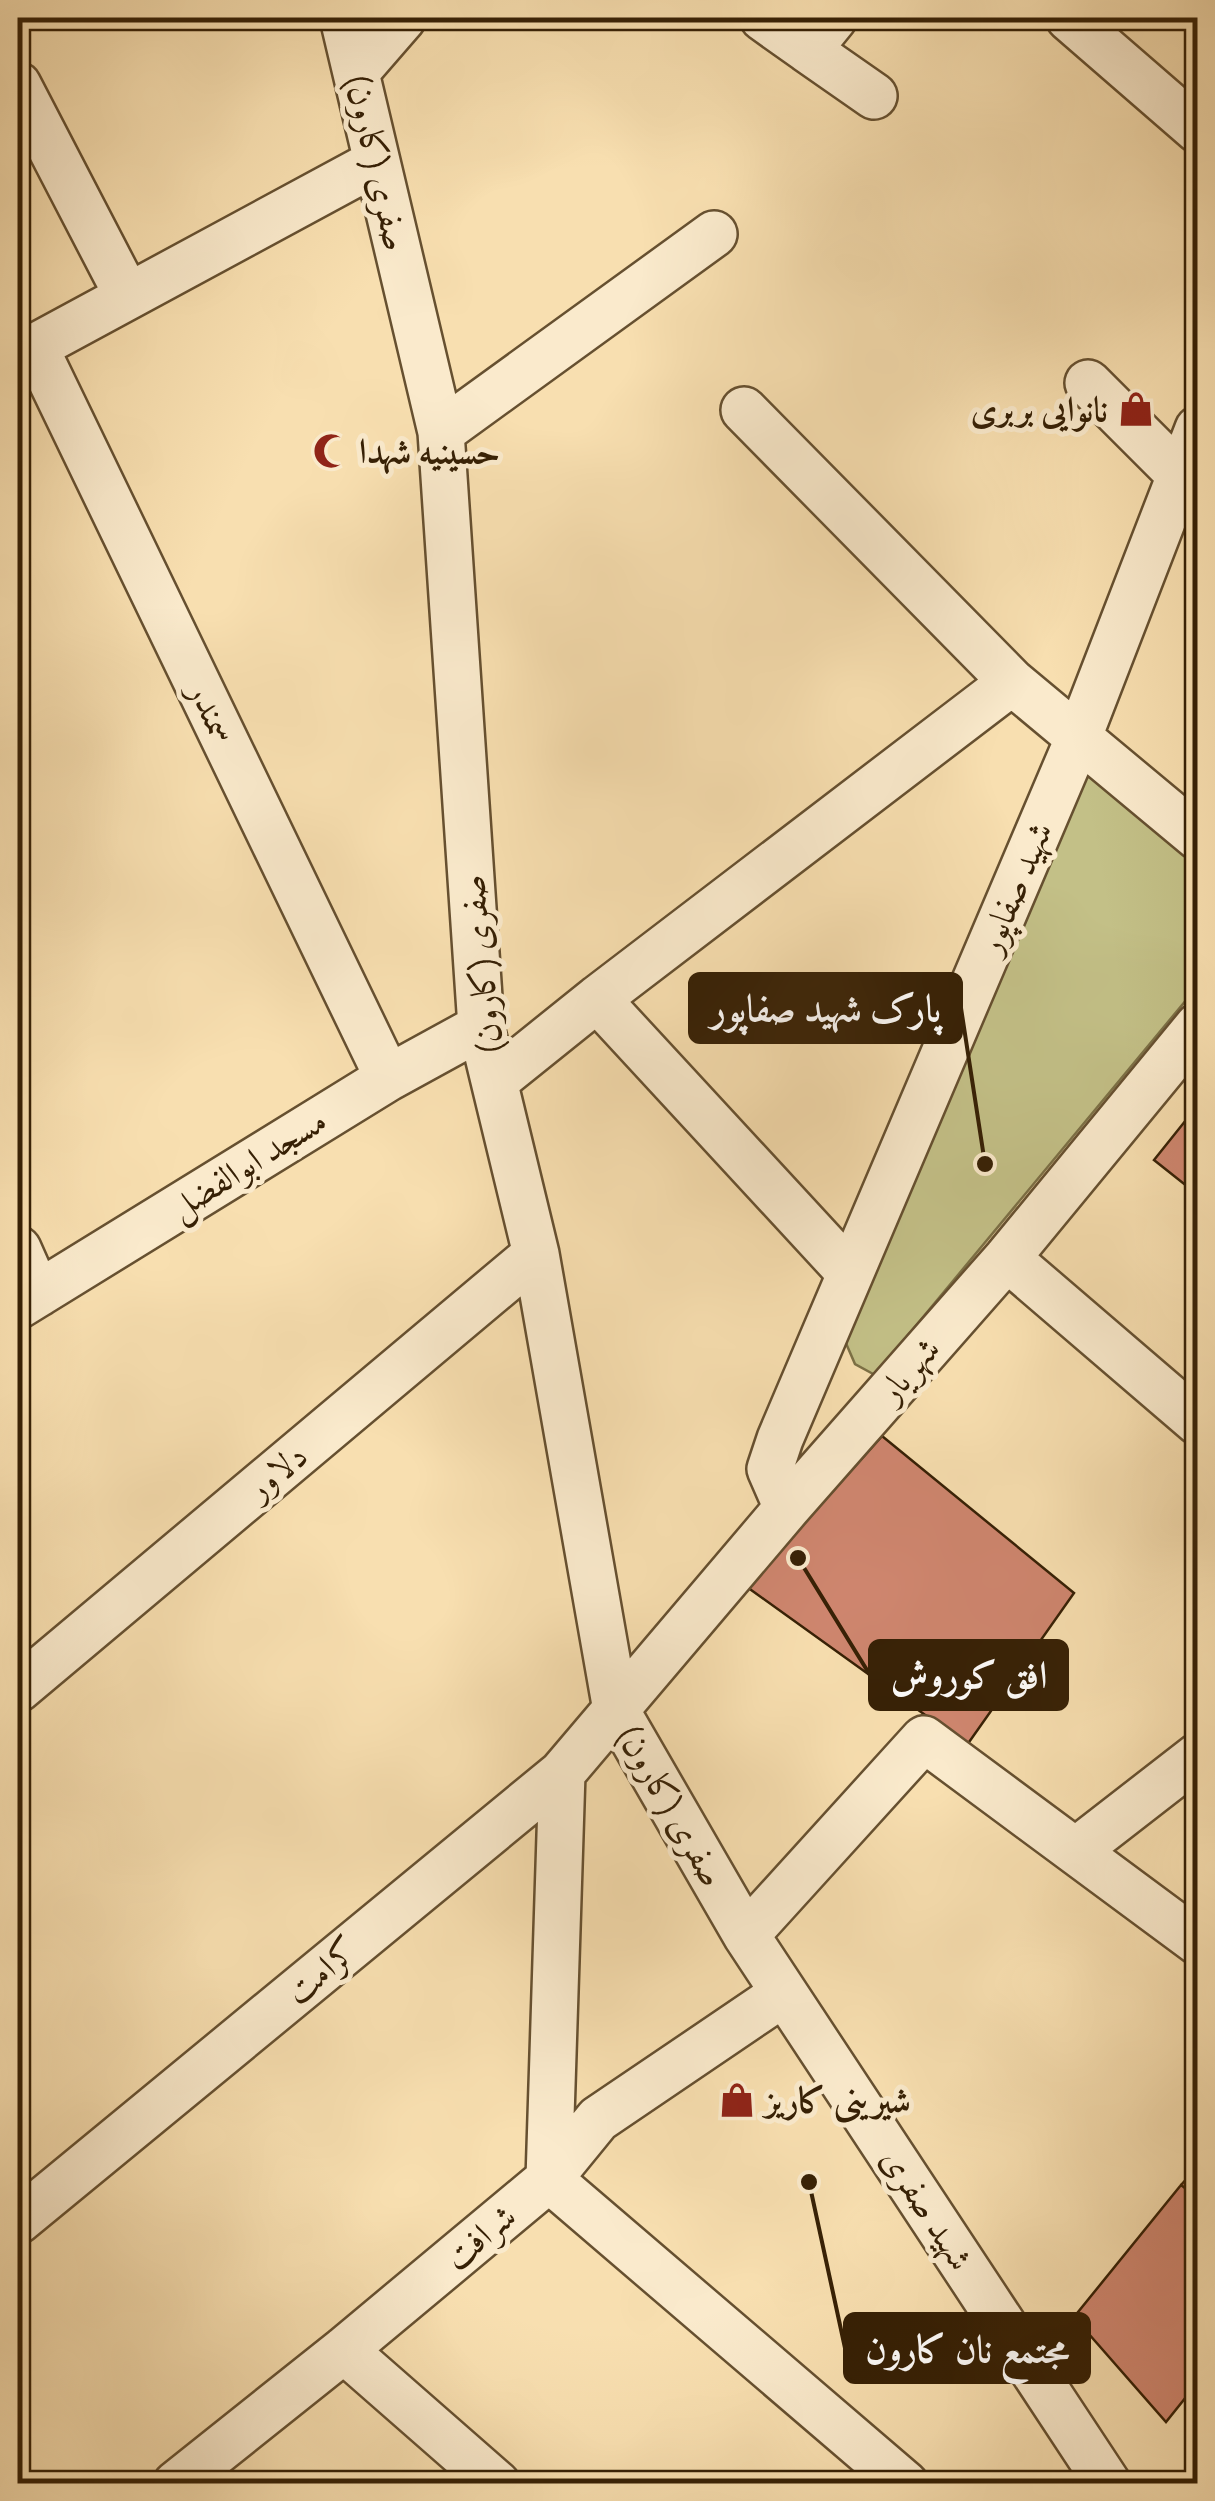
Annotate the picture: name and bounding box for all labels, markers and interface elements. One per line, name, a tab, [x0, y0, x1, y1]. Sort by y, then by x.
street label: صفری (کارون)	[336, 71, 418, 255]
place label: نانوایی بربری	[970, 388, 1108, 432]
shop icon: نانوایی بربری	[1117, 390, 1155, 428]
place label: حسینیه شهدا	[359, 430, 500, 475]
mosque icon: حسینیه شهدا	[312, 432, 350, 470]
street label: سمندر	[177, 672, 245, 751]
street label: شهید صفاپور	[967, 816, 1065, 964]
street label: صفری (کارون)	[450, 873, 512, 1055]
callout: پارک شهید صفاپور	[690, 974, 961, 1042]
text: پارک شهید صفاپور	[707, 985, 944, 1036]
street label: مسجد ابوالفضل	[161, 1099, 336, 1232]
street label: شهریار	[867, 1328, 950, 1415]
street label: دلاور	[236, 1434, 316, 1512]
callout: افق کوروش	[870, 1641, 1067, 1709]
text: افق کوروش	[891, 1652, 1047, 1700]
street label: صفری (کارون)	[608, 1718, 734, 1894]
street label: کرامت	[277, 1929, 367, 2013]
place label: شیرینی کاریز	[761, 2079, 911, 2123]
shop icon: شیرینی کاریز	[718, 2081, 756, 2119]
street label: شهید صفری	[871, 2140, 982, 2279]
street label: شرافت	[435, 2195, 525, 2280]
callout: مجتمع نان کارون	[845, 2314, 1089, 2382]
text: مجتمع نان کارون	[865, 2326, 1070, 2385]

